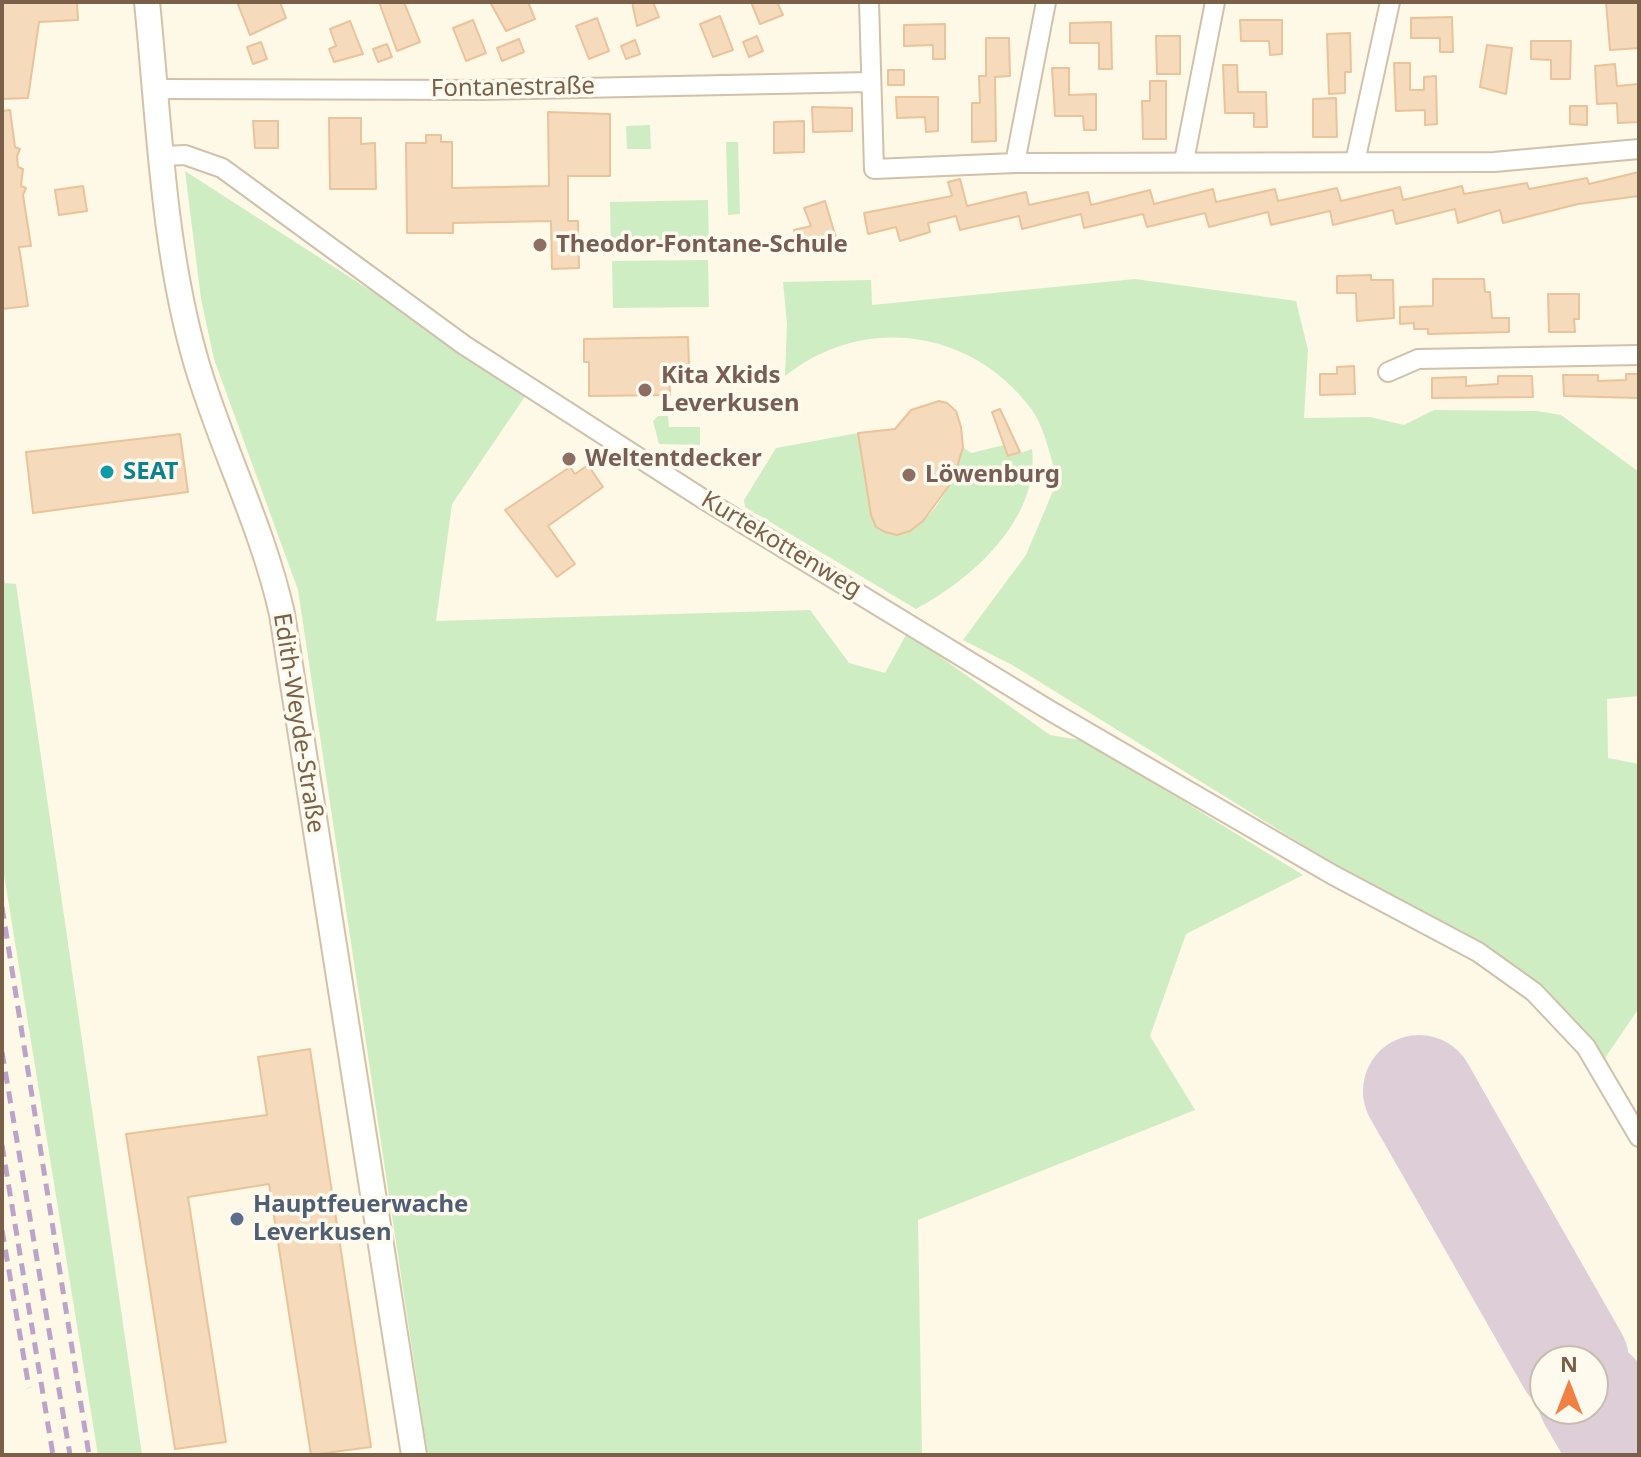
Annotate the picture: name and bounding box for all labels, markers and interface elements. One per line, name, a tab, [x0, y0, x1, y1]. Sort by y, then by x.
street label: Fontanestraße	[431, 72, 595, 104]
place label: Theodor-Fontane-Schule	[556, 231, 848, 259]
marker: Theodor-Fontane-Schule	[531, 236, 549, 254]
place label: Kita Xkids Leverkusen	[661, 362, 799, 418]
marker: Kita Xkids Leverkusen	[636, 381, 654, 399]
place label: Weltentdecker	[585, 445, 762, 473]
marker: Weltentdecker	[560, 450, 578, 468]
place label: SEAT	[123, 458, 178, 486]
place label: Löwenburg	[925, 461, 1060, 489]
marker: SEAT	[98, 463, 116, 481]
marker: Löwenburg	[900, 466, 918, 484]
street label: Kurtekottenweg	[696, 486, 866, 604]
street label: Edith-Weyde-Straße	[266, 611, 330, 835]
place label: Hauptfeuerwache Leverkusen	[253, 1191, 468, 1247]
marker: Hauptfeuerwache Leverkusen	[228, 1210, 246, 1228]
north arrow	[1529, 1345, 1609, 1425]
text: N	[1560, 1348, 1578, 1378]

